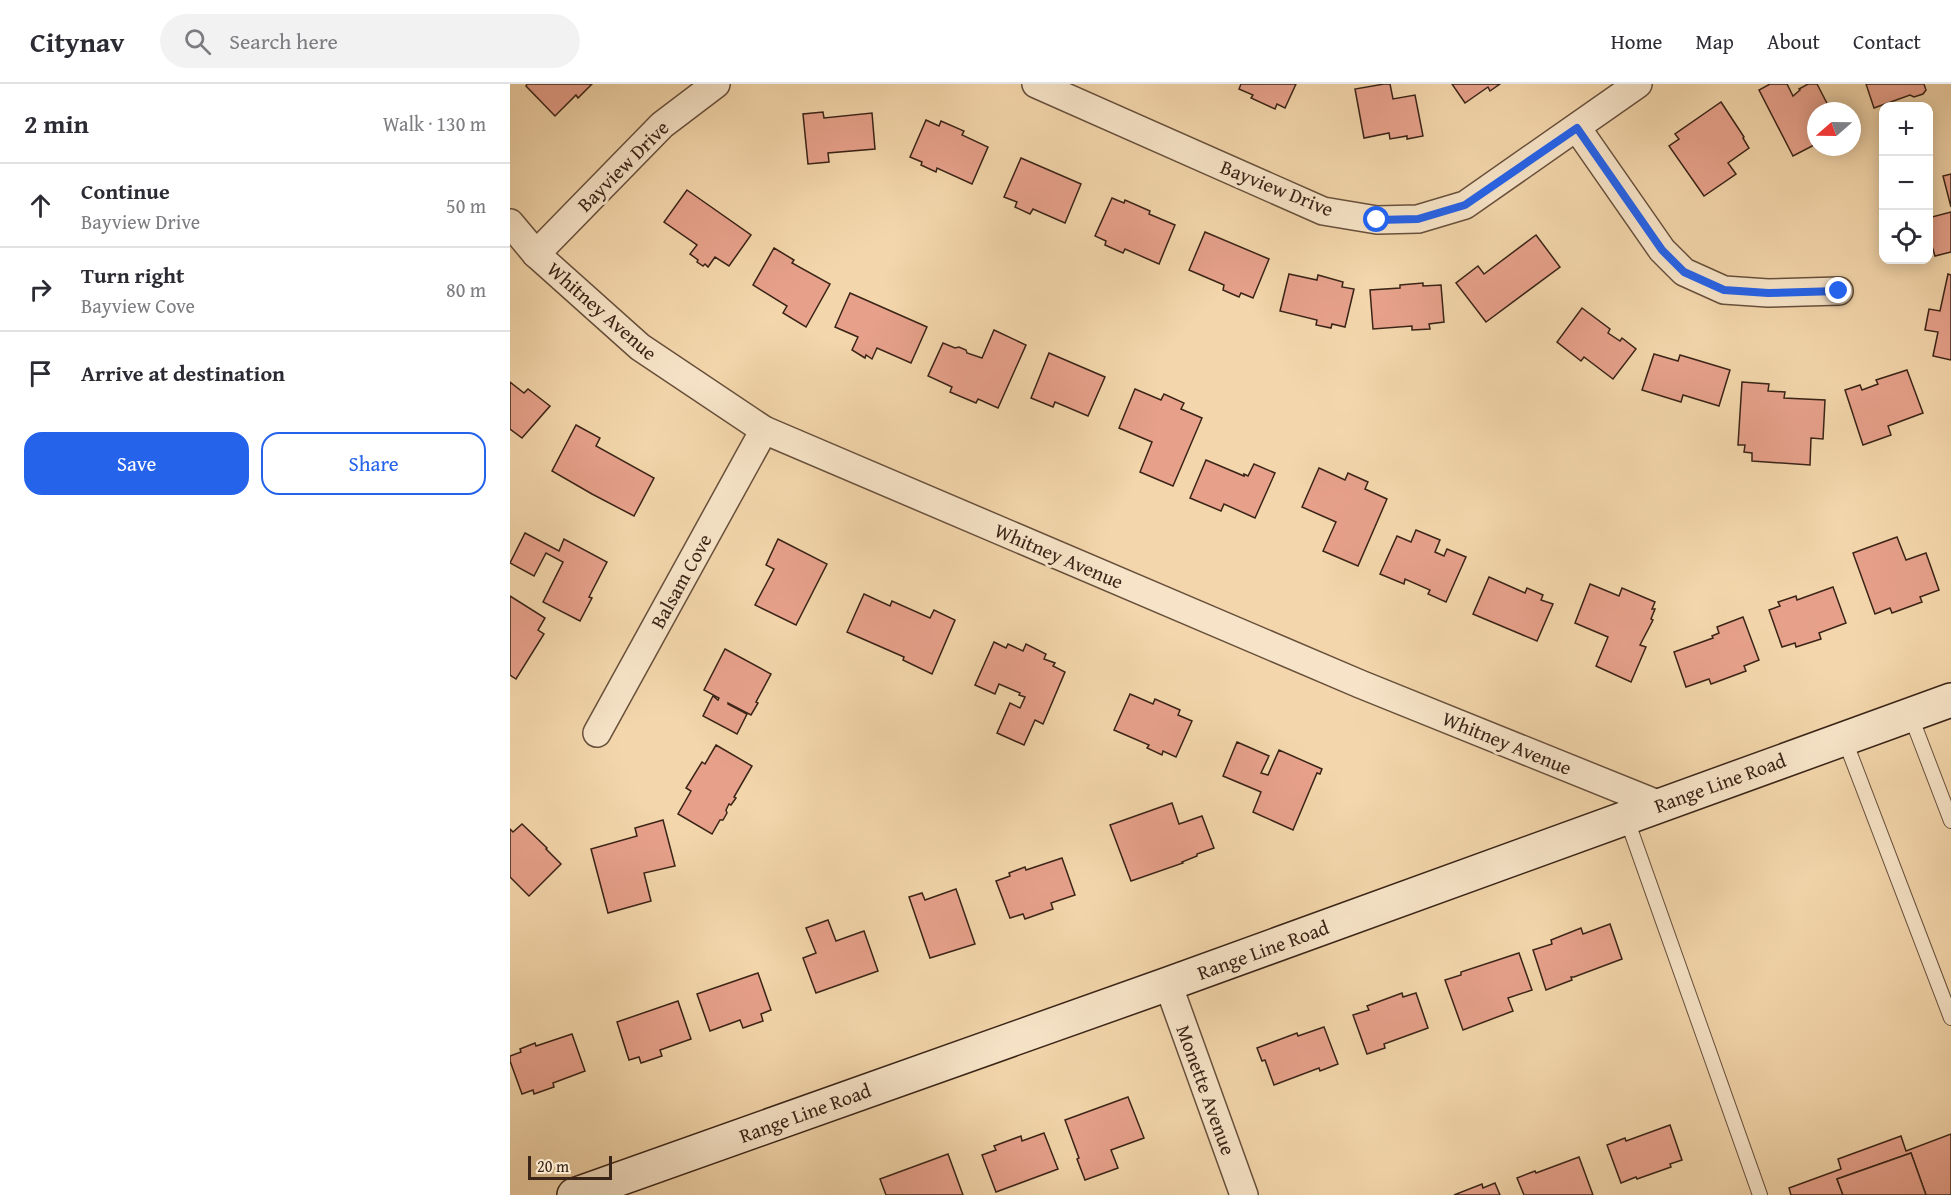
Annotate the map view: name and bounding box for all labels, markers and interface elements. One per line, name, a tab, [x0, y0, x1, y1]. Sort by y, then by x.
search box	[160, 14, 580, 68]
text: Citynav	[30, 21, 124, 62]
icon: search	[181, 25, 214, 58]
text: Search here	[229, 25, 338, 57]
text: Home	[1611, 26, 1662, 57]
text: Map	[1695, 26, 1734, 57]
text: About	[1767, 26, 1820, 57]
text: Contact	[1853, 26, 1921, 57]
north arrow	[1807, 102, 1861, 156]
map controls	[1879, 102, 1933, 264]
button: +	[1879, 102, 1933, 156]
text: 2 min	[24, 104, 89, 143]
text: Walk · 130 m	[383, 109, 486, 138]
street label: Bayview Drive	[570, 113, 675, 218]
street label: Bayview Drive	[1216, 152, 1338, 223]
button: −	[1879, 156, 1933, 210]
text: Continue	[81, 175, 170, 207]
icon: ahead	[24, 189, 57, 222]
text: 50 m	[446, 191, 486, 220]
route start	[1363, 206, 1389, 232]
text: Bayview Drive	[81, 207, 200, 236]
button: locate	[1879, 210, 1933, 264]
street label: Whitney Avenue	[541, 255, 664, 367]
text: Turn right	[81, 259, 184, 291]
icon: right	[24, 273, 57, 306]
text: 80 m	[446, 275, 486, 304]
route end	[1825, 277, 1851, 303]
text: Bayview Cove	[81, 291, 195, 320]
icon: arrive	[24, 357, 57, 390]
text: Arrive at destination	[81, 357, 285, 389]
button: Save	[24, 432, 249, 495]
button: Share	[261, 432, 486, 495]
street label: Whitney Avenue	[990, 515, 1128, 596]
street label: Balsam Cove	[643, 528, 718, 633]
street label: Whitney Avenue	[1438, 703, 1576, 782]
street label: Range Line Road	[1650, 745, 1790, 820]
street label: Range Line Road	[1193, 912, 1333, 987]
street label: Monette Avenue	[1169, 1021, 1243, 1159]
street label: Range Line Road	[735, 1075, 875, 1150]
scale bar	[528, 1153, 612, 1180]
text: 20 m	[537, 1154, 569, 1178]

